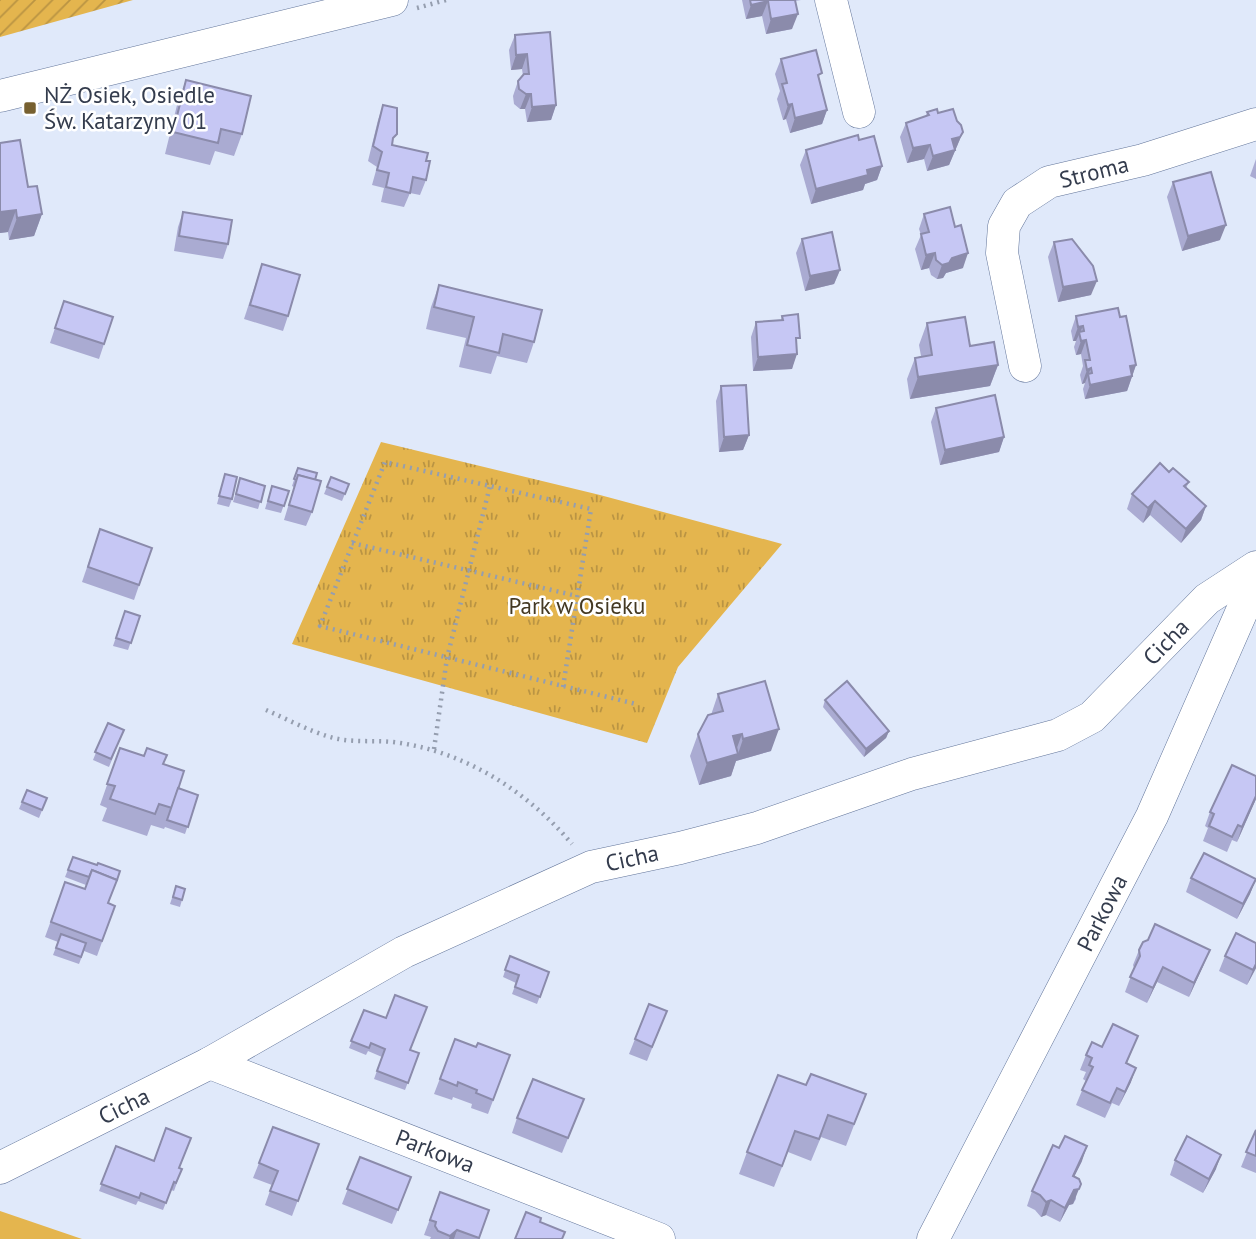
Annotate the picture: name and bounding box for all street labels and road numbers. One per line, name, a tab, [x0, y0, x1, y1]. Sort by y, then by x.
street label: Stroma	[1056, 149, 1131, 194]
street label: Cicha	[1137, 612, 1195, 671]
street label: Cicha	[603, 838, 661, 877]
street label: Parkowa	[1070, 869, 1133, 956]
street label: Cicha	[93, 1081, 154, 1130]
street label: Parkowa	[392, 1122, 479, 1179]

